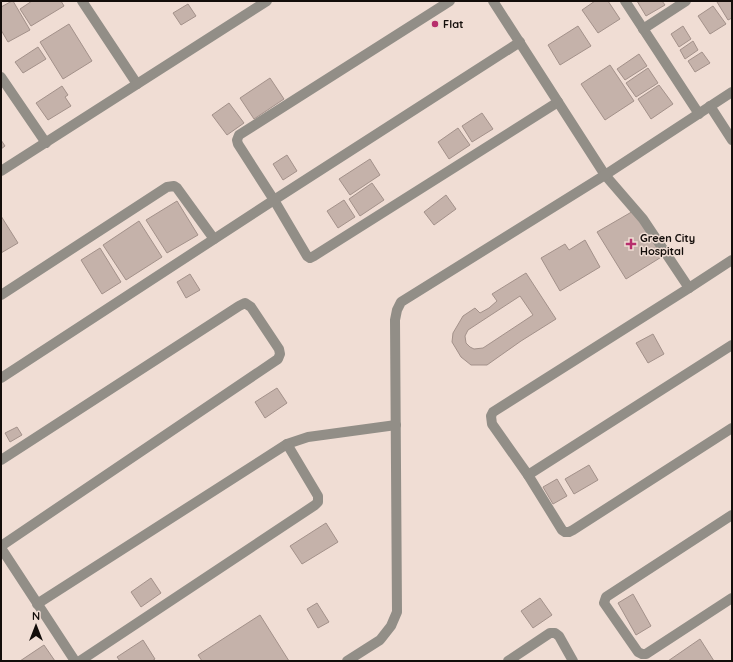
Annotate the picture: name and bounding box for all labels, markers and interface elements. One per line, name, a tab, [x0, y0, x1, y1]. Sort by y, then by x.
place label: Flat	[443, 17, 464, 31]
marker: Flat	[430, 19, 440, 29]
place label: Green City Hospital	[640, 231, 695, 258]
marker: Green City Hospital	[625, 238, 637, 250]
north arrow	[16, 606, 56, 646]
text: N	[32, 609, 40, 623]

